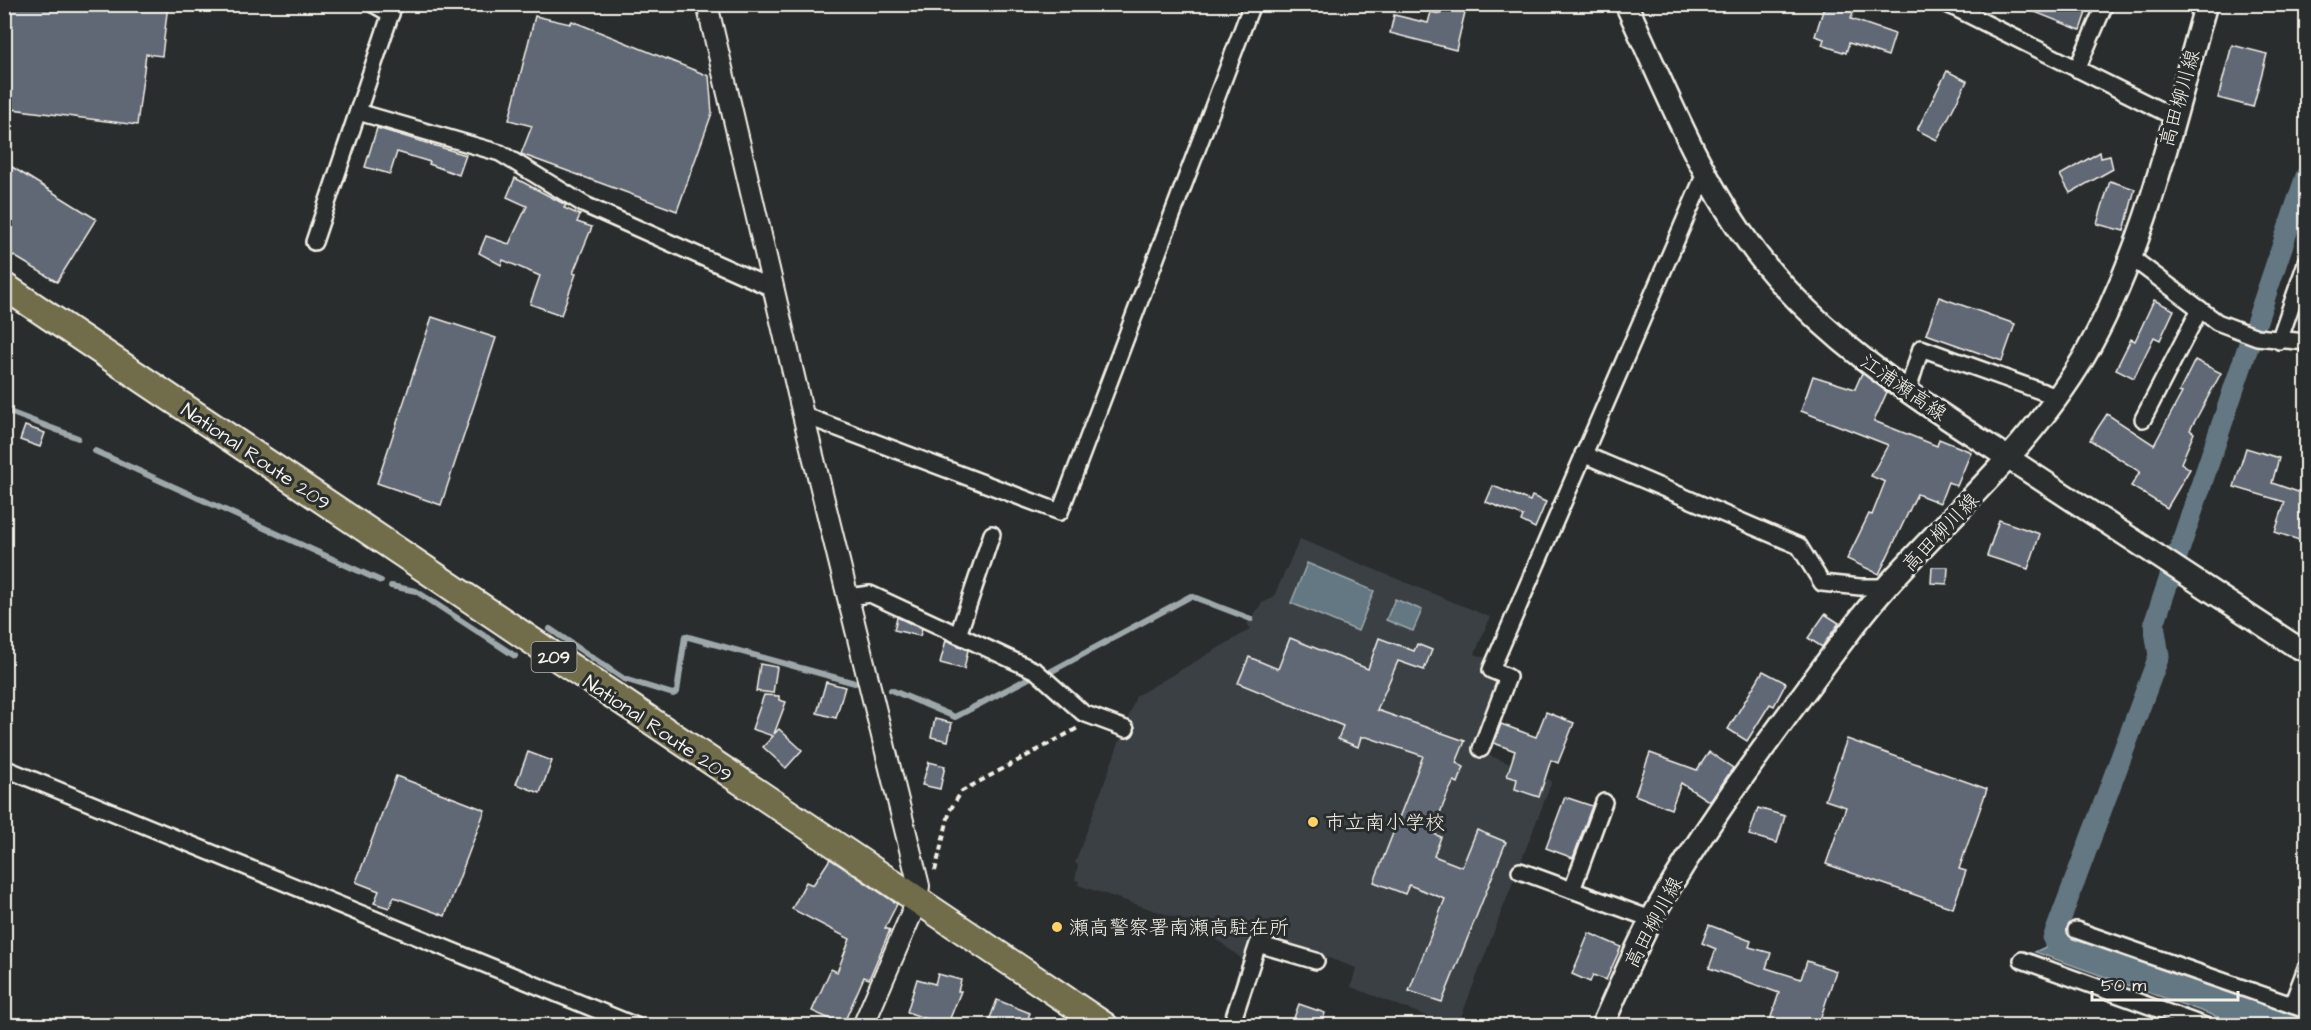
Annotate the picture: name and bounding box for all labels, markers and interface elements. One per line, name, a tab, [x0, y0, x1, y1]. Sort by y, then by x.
street label: 高田柳川線	[2153, 46, 2207, 150]
street label: 江浦瀬高線	[1854, 348, 1952, 428]
street label: National Route 209	[175, 396, 336, 517]
street label: 高田柳川線	[1896, 487, 1986, 578]
road number: 209	[532, 642, 576, 672]
street label: National Route 209	[577, 668, 738, 789]
place label: 市立南小学校	[1325, 809, 1445, 837]
marker: 市立南小学校	[1306, 815, 1320, 829]
street label: 高田柳川線	[1618, 872, 1690, 973]
place label: 瀬高警察署南瀬高駐在所	[1069, 914, 1289, 942]
marker: 瀬高警察署南瀬高駐在所	[1050, 920, 1064, 934]
scale bar	[2092, 964, 2238, 1002]
text: 50 m	[2101, 973, 2146, 998]

